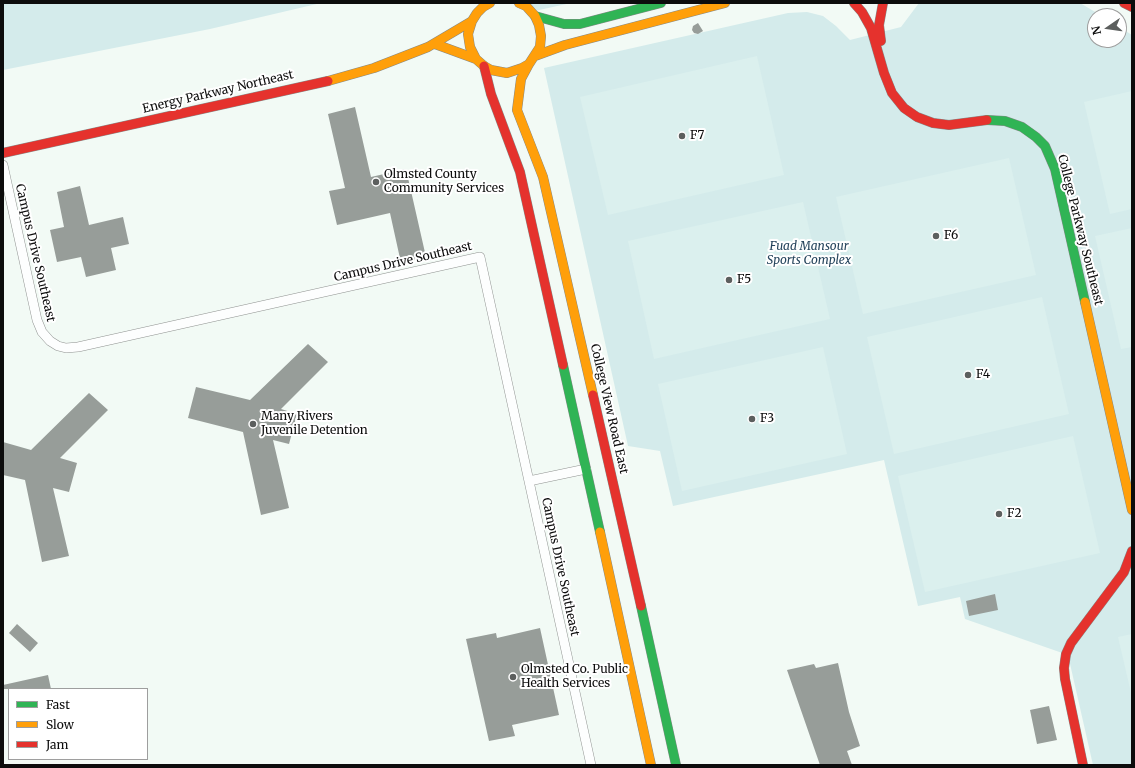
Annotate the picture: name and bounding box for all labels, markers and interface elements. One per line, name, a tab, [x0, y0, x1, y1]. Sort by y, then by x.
north arrow	[1087, 8, 1127, 48]
text: N	[1088, 25, 1104, 36]
street label: Energy Parkway Northeast	[141, 68, 295, 116]
place label: F7	[690, 129, 704, 143]
marker: F7	[677, 131, 687, 141]
street label: College Parkway Southeast	[1054, 153, 1106, 307]
place label: Olmsted County Community Services	[384, 168, 504, 196]
marker: Olmsted County Community Services	[371, 177, 381, 187]
street label: Campus Drive Southeast	[12, 183, 58, 323]
place label: F6	[944, 229, 958, 243]
marker: F6	[931, 231, 941, 241]
street label: Campus Drive Southeast	[333, 239, 473, 285]
park label: Fuad Mansour Sports Complex	[767, 240, 851, 268]
place label: F5	[737, 273, 751, 287]
marker: F5	[724, 275, 734, 285]
street label: College View Road East	[587, 343, 631, 475]
place label: F4	[976, 368, 990, 382]
marker: F4	[963, 370, 973, 380]
place label: Many Rivers Juvenile Detention	[261, 410, 368, 438]
place label: F3	[760, 412, 774, 426]
marker: F3	[747, 414, 757, 424]
marker: Many Rivers Juvenile Detention	[248, 419, 258, 429]
street label: Campus Drive Southeast	[538, 496, 582, 638]
place label: F2	[1007, 507, 1022, 521]
marker: F2	[994, 509, 1004, 519]
place label: Olmsted Co. Public Health Services	[521, 663, 628, 691]
marker: Olmsted Co. Public Health Services	[508, 672, 518, 682]
legend	[8, 688, 148, 760]
text: Fast	[46, 697, 70, 712]
text: Slow	[46, 717, 74, 732]
text: Jam	[46, 737, 68, 752]

